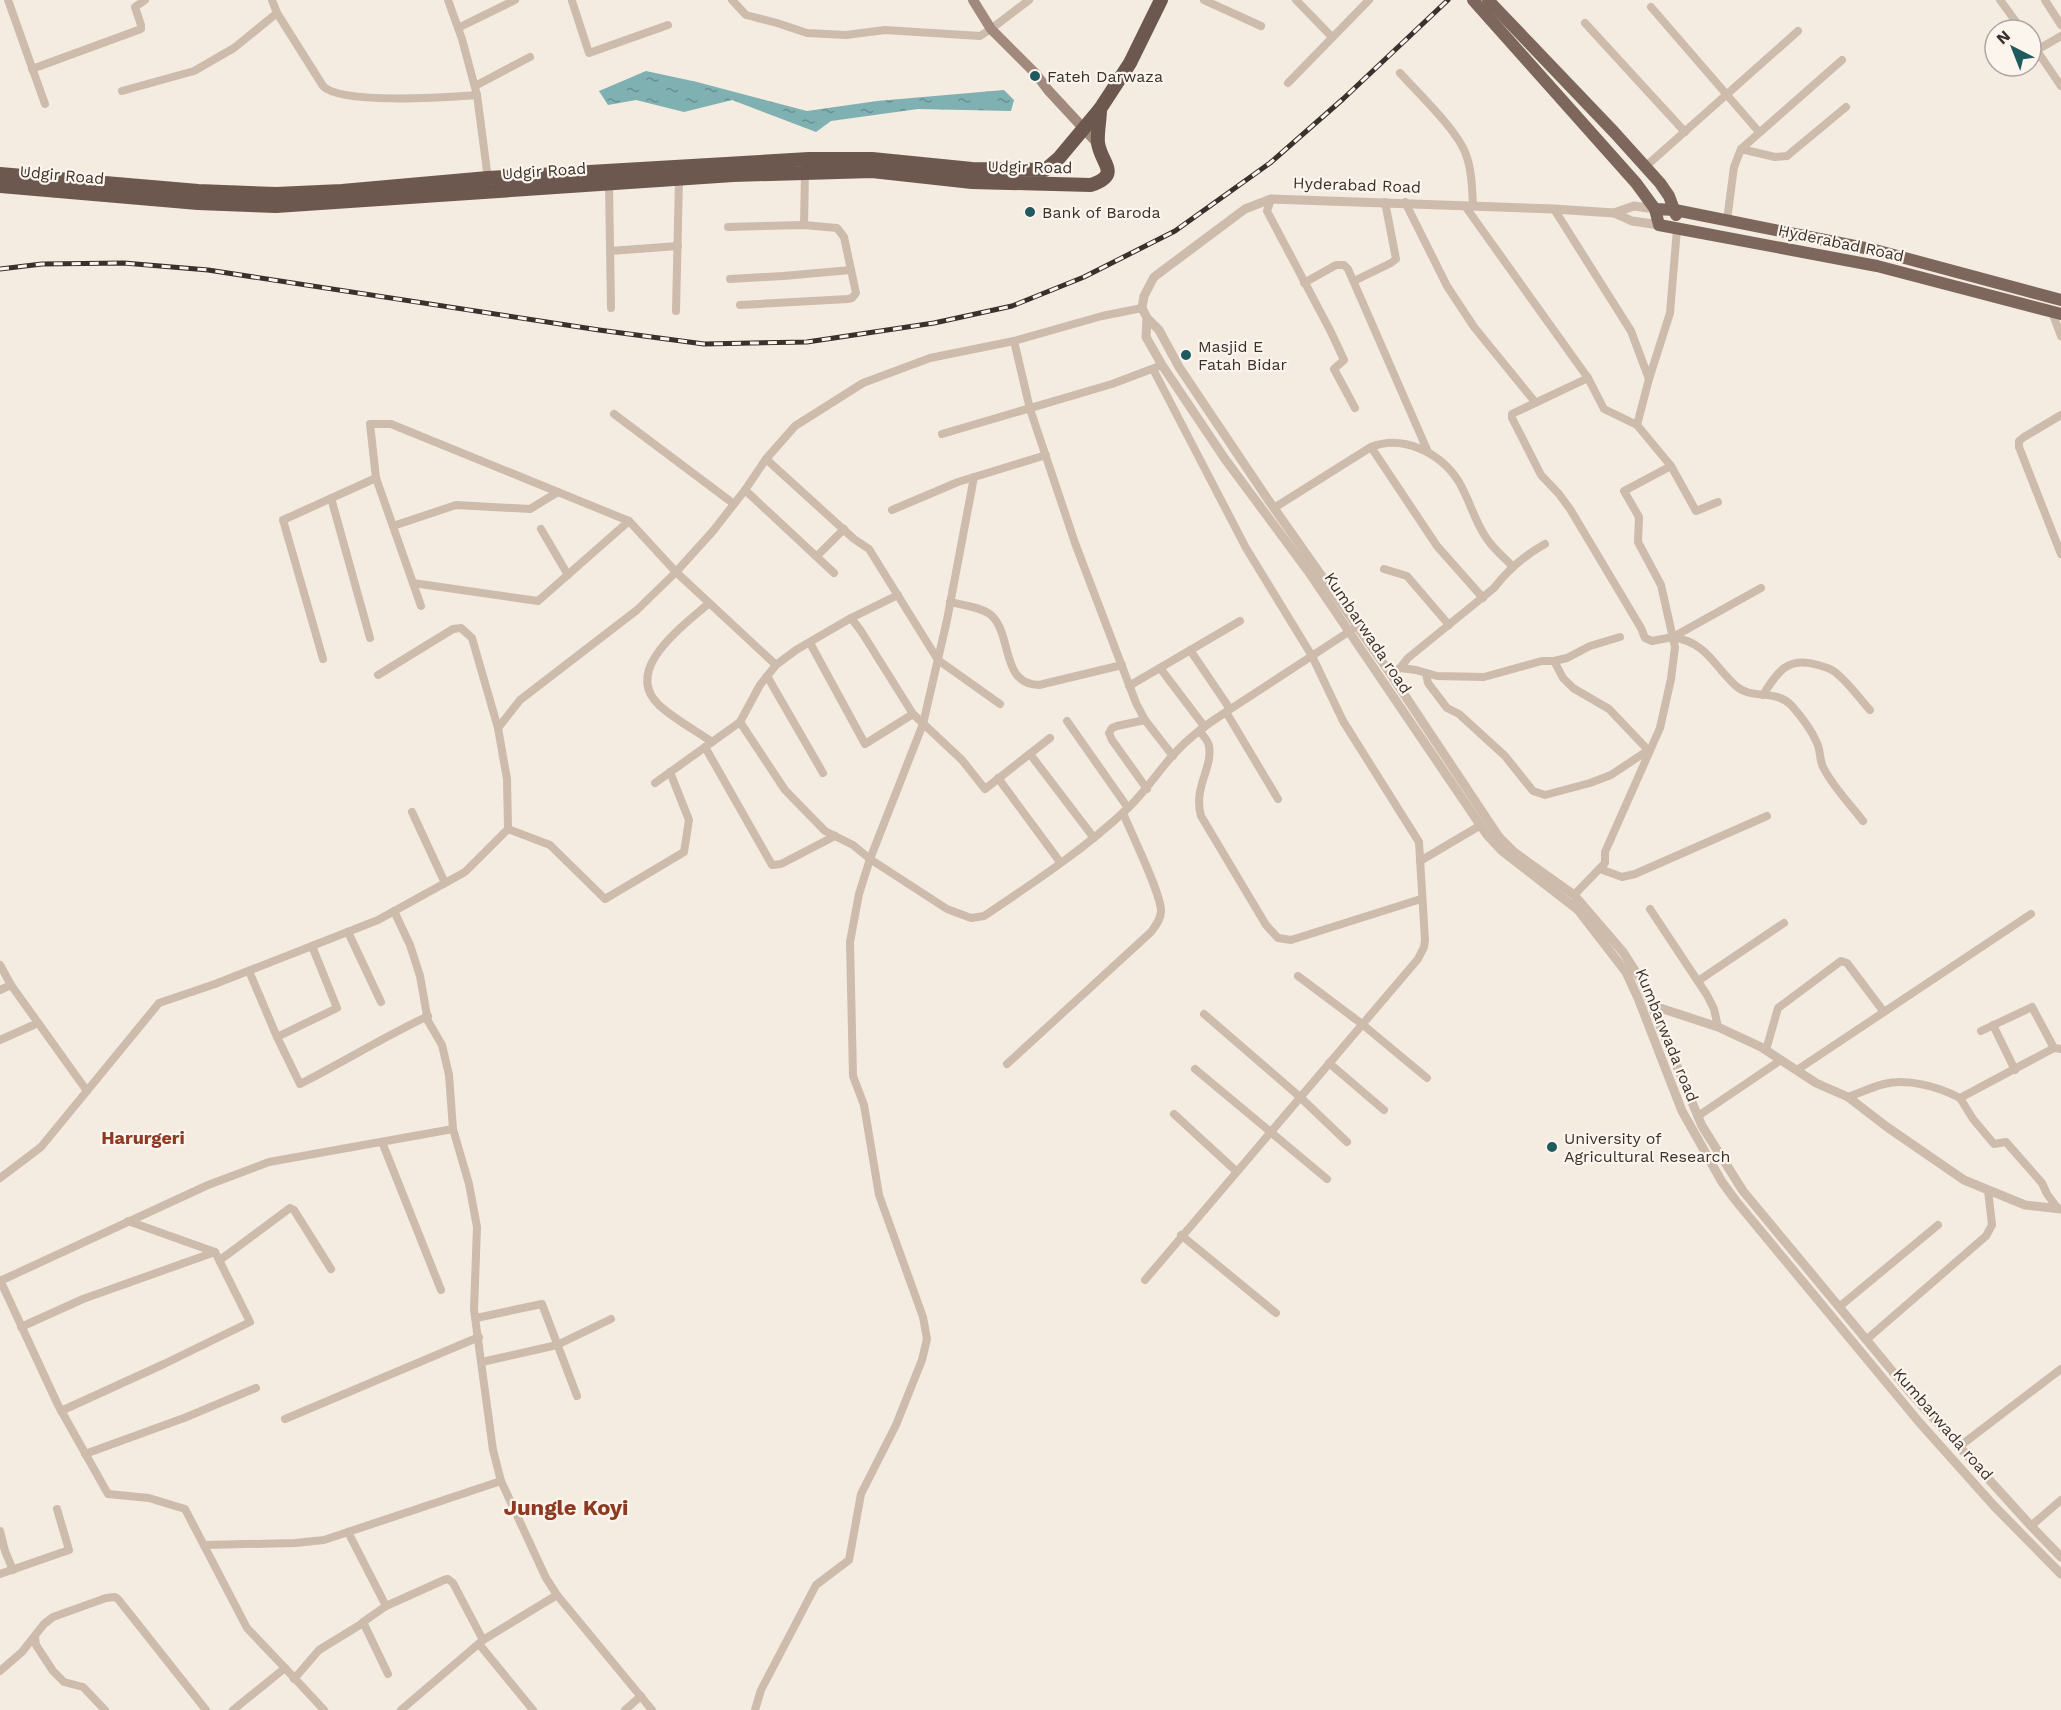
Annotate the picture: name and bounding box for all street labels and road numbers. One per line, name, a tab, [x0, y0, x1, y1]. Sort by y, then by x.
street label: Udgir Road	[987, 157, 1073, 177]
street label: Udgir Road	[501, 159, 587, 183]
street label: Udgir Road	[19, 162, 105, 188]
street label: Hyderabad Road	[1293, 173, 1421, 197]
street label: Hyderabad Road	[1776, 220, 1906, 266]
street label: Kumbarwada road	[1320, 569, 1416, 697]
street label: Kumbarwada road	[1632, 966, 1702, 1104]
street label: Kumbarwada road	[1889, 1364, 1997, 1484]

